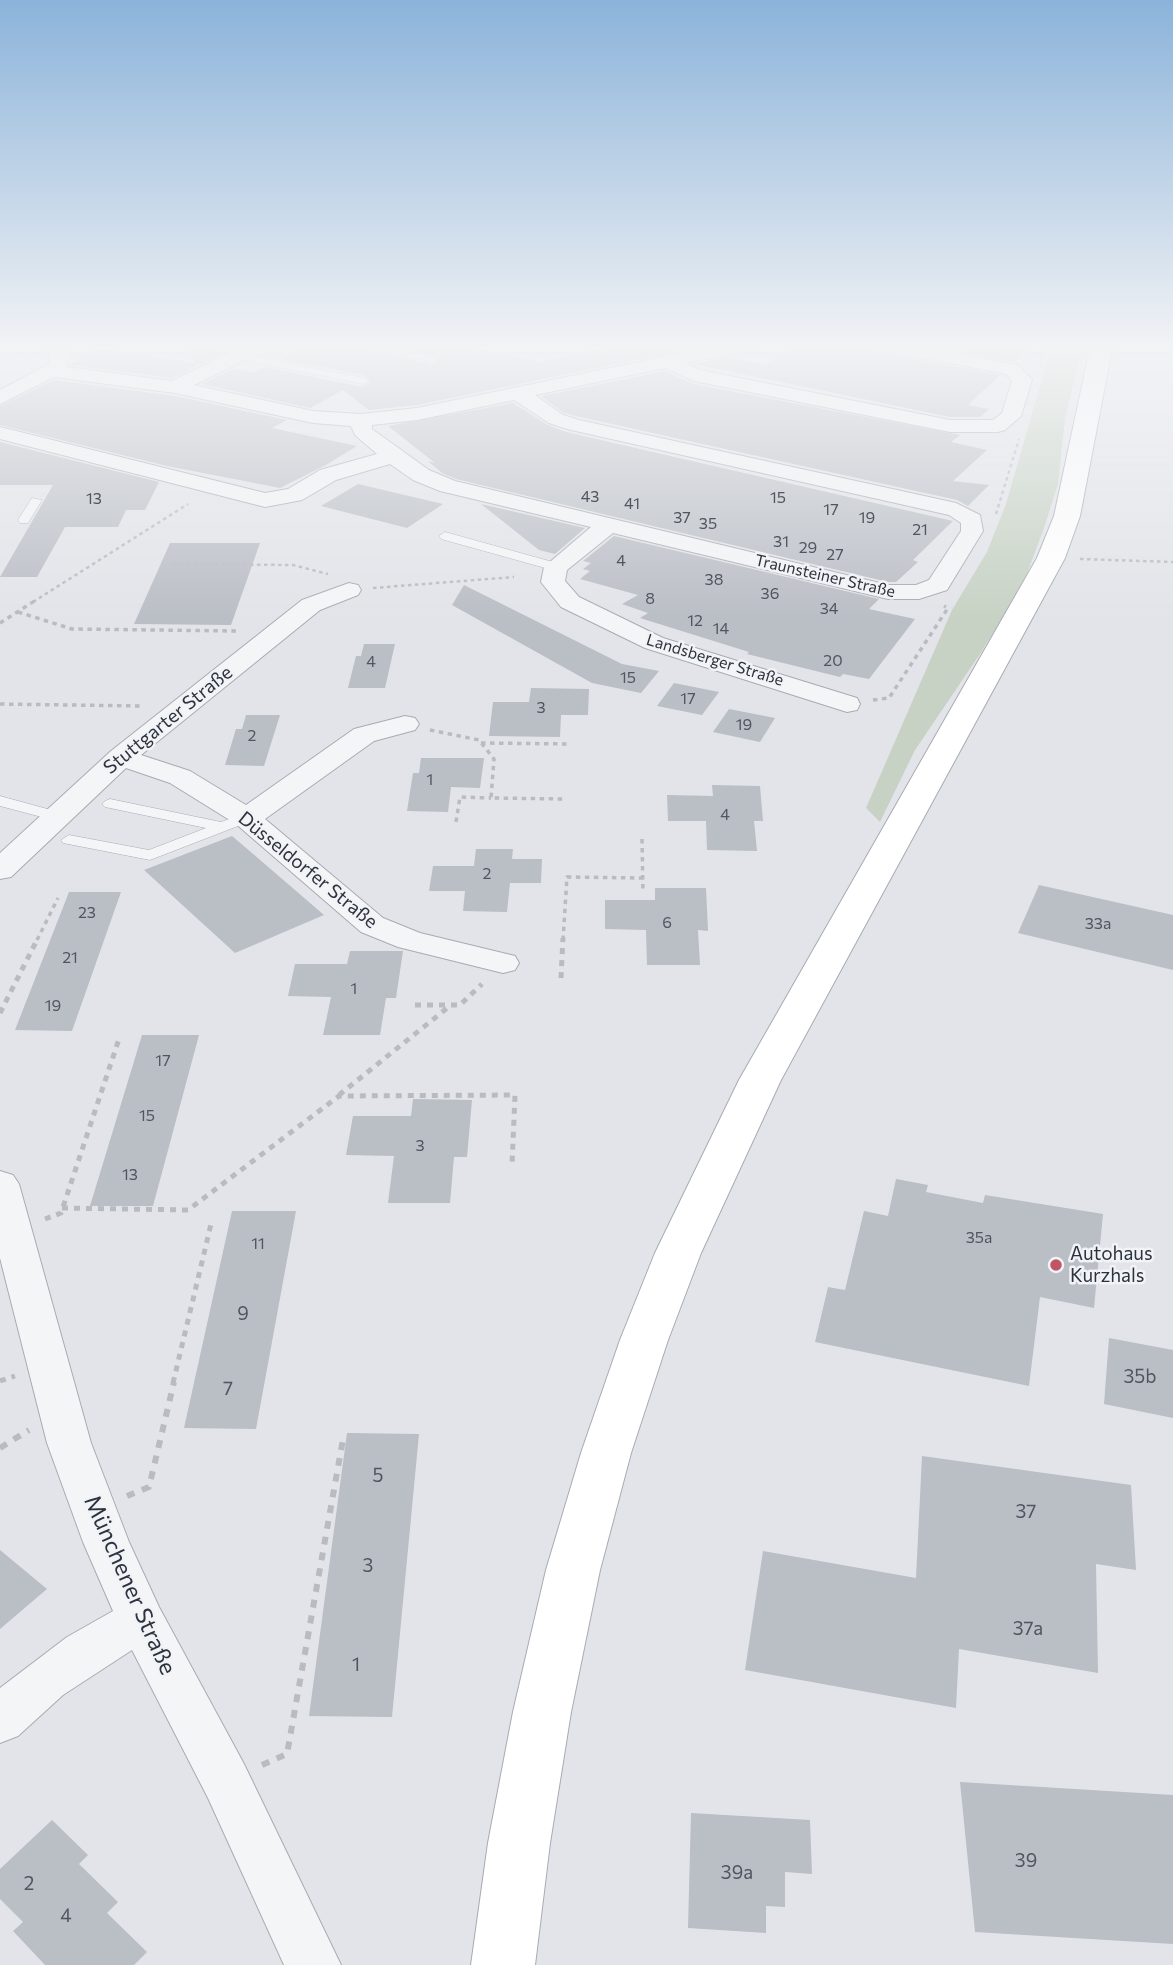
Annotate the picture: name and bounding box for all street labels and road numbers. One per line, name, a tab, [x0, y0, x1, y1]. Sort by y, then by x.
street label: Traunsteiner Straße	[753, 551, 897, 601]
street label: Landsberger Straße	[644, 630, 786, 690]
street label: Stuttgarter Straße	[99, 661, 237, 779]
street label: Düsseldorfer Straße	[234, 807, 382, 933]
street label: Münchener Straße	[78, 1491, 182, 1679]

